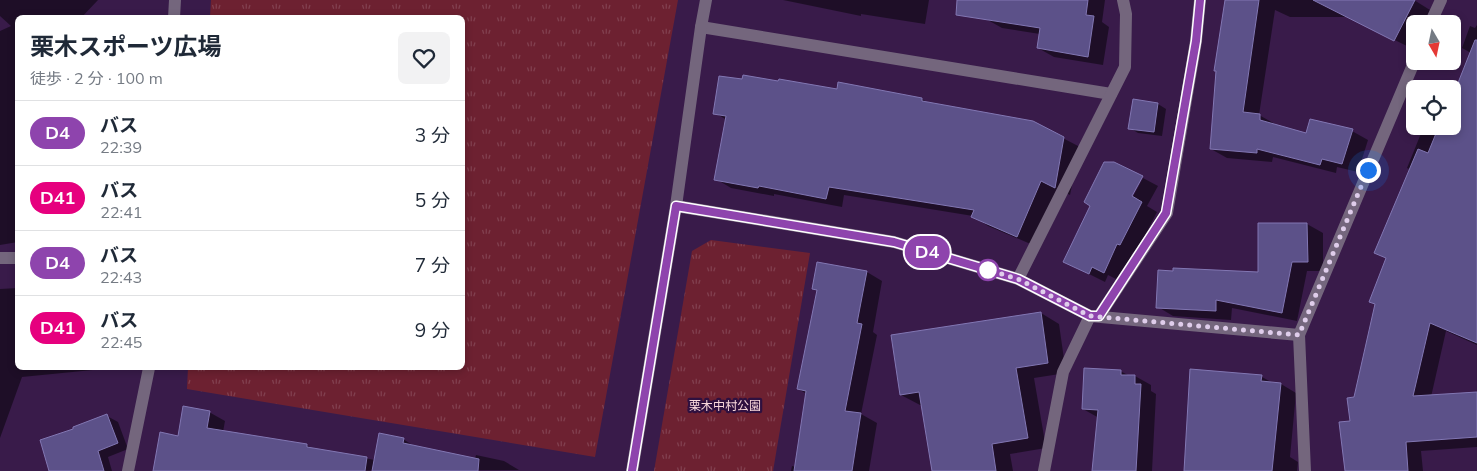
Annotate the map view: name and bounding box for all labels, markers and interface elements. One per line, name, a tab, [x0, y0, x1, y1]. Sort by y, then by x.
north arrow	[1406, 15, 1461, 70]
map controls	[1406, 15, 1461, 135]
text: 栗木スポーツ広場	[30, 31, 222, 61]
button: heart	[398, 32, 450, 84]
text: 徒歩 · 2 分 · 100 m	[30, 68, 163, 88]
button: locate	[1406, 80, 1461, 135]
text: バス	[100, 113, 138, 137]
text: D4	[45, 121, 70, 144]
text: 3 分	[415, 123, 450, 147]
text: 22:39	[100, 137, 142, 157]
your location	[1356, 158, 1381, 183]
text: バス	[100, 178, 138, 202]
text: D41	[40, 186, 75, 209]
text: 5 分	[415, 188, 450, 212]
text: 22:41	[100, 202, 142, 222]
line badge: D4	[904, 236, 950, 268]
text: D4	[915, 240, 939, 263]
text: バス	[100, 243, 138, 267]
text: D4	[45, 251, 70, 274]
text: 7 分	[415, 253, 450, 277]
unlabelled marker	[977, 259, 999, 281]
text: 22:43	[100, 267, 142, 287]
text: バス	[100, 308, 138, 332]
text: D41	[40, 316, 75, 339]
text: 9 分	[415, 318, 450, 342]
text: 22:45	[100, 332, 142, 352]
park label: 栗木中村公園	[689, 398, 761, 413]

